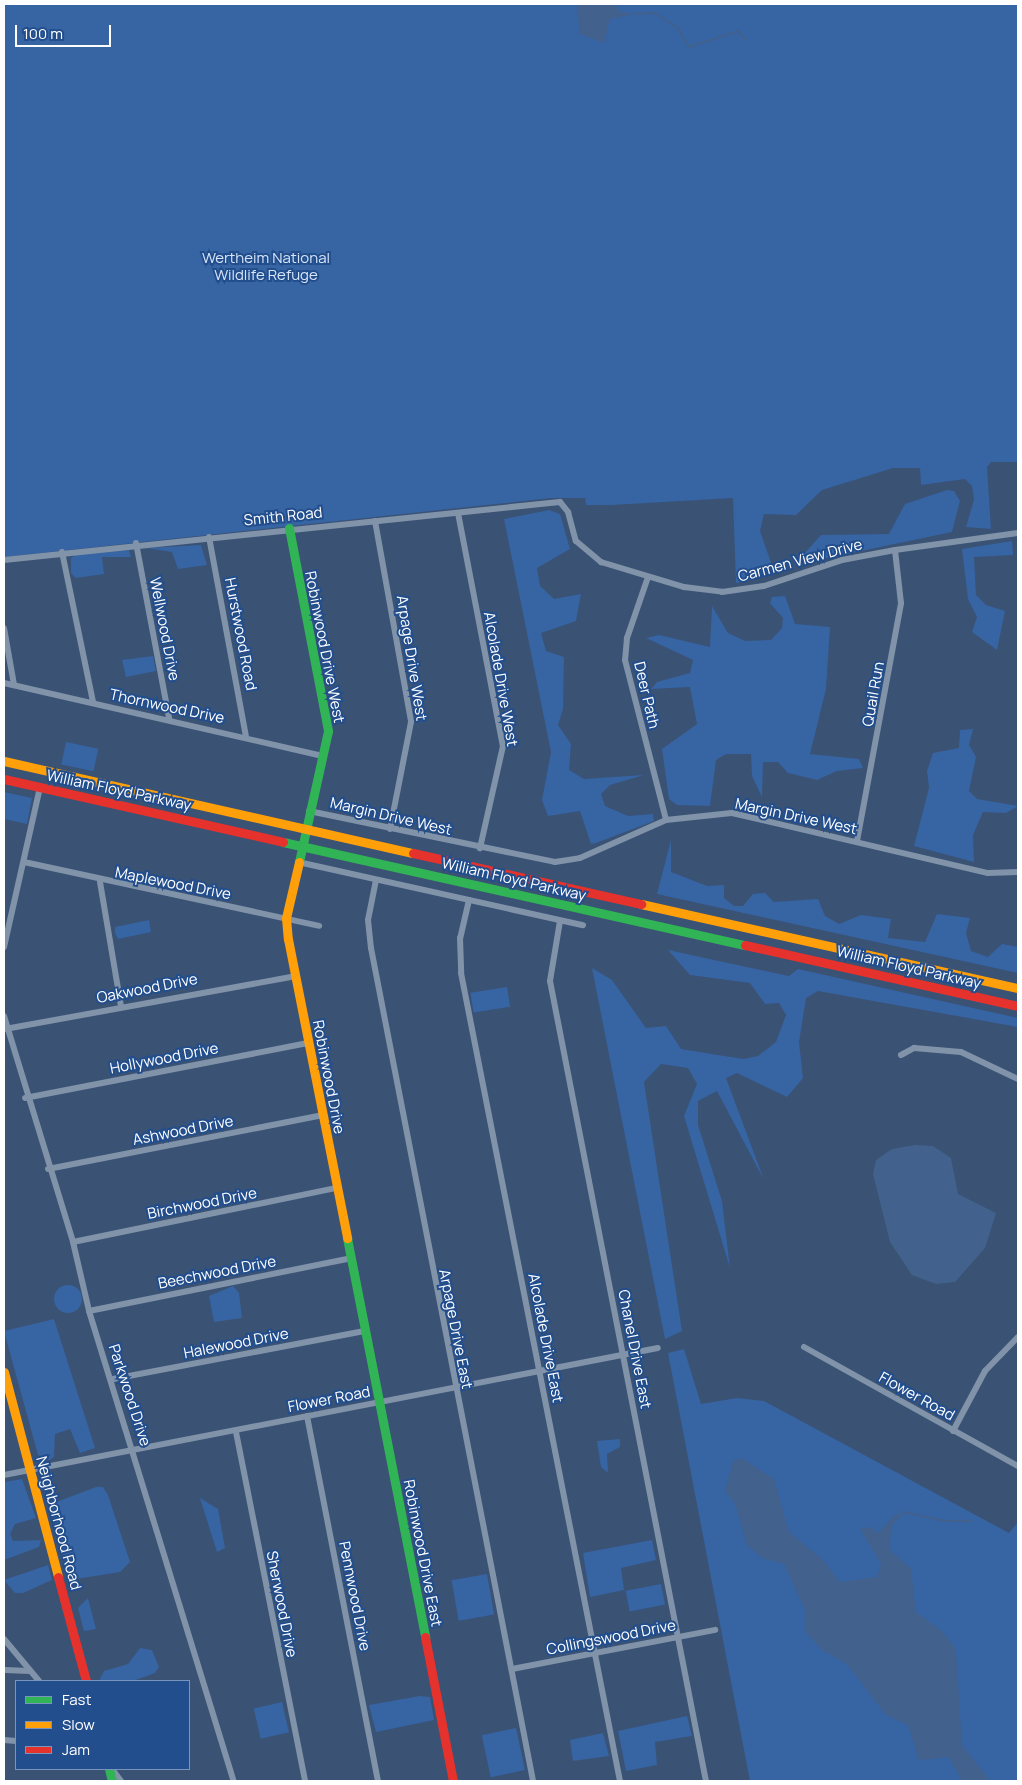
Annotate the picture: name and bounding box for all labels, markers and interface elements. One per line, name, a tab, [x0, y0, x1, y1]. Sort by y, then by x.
scale bar	[18, 15, 114, 47]
text: 100 m	[23, 23, 63, 44]
park label: Wertheim National Wildlife Refuge	[202, 248, 330, 283]
street label: Smith Road	[243, 503, 323, 529]
street label: Carmen View Drive	[736, 535, 864, 585]
street label: Robinwood Drive West	[301, 570, 349, 724]
street label: Wellwood Drive	[146, 576, 184, 682]
street label: Hurstwood Road	[221, 576, 261, 692]
street label: Arpage Drive West	[393, 594, 431, 722]
street label: Alcolade Drive West	[480, 610, 522, 748]
street label: Deer Path	[631, 660, 663, 730]
street label: Quail Run	[858, 660, 888, 728]
street label: Thornwood Drive	[108, 685, 226, 727]
street label: William Floyd Parkway	[45, 766, 193, 814]
street label: Margin Drive West	[328, 793, 454, 839]
street label: Margin Drive West	[733, 794, 859, 838]
street label: William Floyd Parkway	[440, 854, 588, 904]
street label: Maplewood Drive	[114, 863, 232, 903]
street label: William Floyd Parkway	[835, 942, 983, 992]
street label: Oakwood Drive	[95, 969, 199, 1007]
street label: Robinwood Drive	[309, 1019, 349, 1135]
street label: Hollywood Drive	[108, 1039, 220, 1077]
street label: Ashwood Drive	[131, 1111, 235, 1149]
street label: Birchwood Drive	[146, 1184, 258, 1222]
street label: Beechwood Drive	[156, 1252, 278, 1292]
street label: Arpage Drive East	[436, 1268, 476, 1390]
street label: Alcolade Drive East	[525, 1272, 567, 1404]
street label: Chanel Drive East	[615, 1288, 655, 1410]
street label: Halewood Drive	[182, 1324, 290, 1362]
street label: Parkwood Drive	[105, 1342, 155, 1448]
street label: Flower Road	[876, 1368, 958, 1424]
street label: Flower Road	[286, 1382, 372, 1416]
street label: Neighborhood Road	[33, 1454, 85, 1592]
street label: Robinwood Drive East	[400, 1478, 446, 1628]
street label: Pennwood Drive	[336, 1540, 374, 1652]
street label: Sherwood Drive	[263, 1549, 301, 1659]
street label: Collingswood Drive	[545, 1616, 677, 1658]
legend	[15, 1680, 190, 1770]
text: Fast	[62, 1689, 91, 1710]
text: Slow	[62, 1714, 95, 1735]
text: Jam	[62, 1739, 90, 1760]

